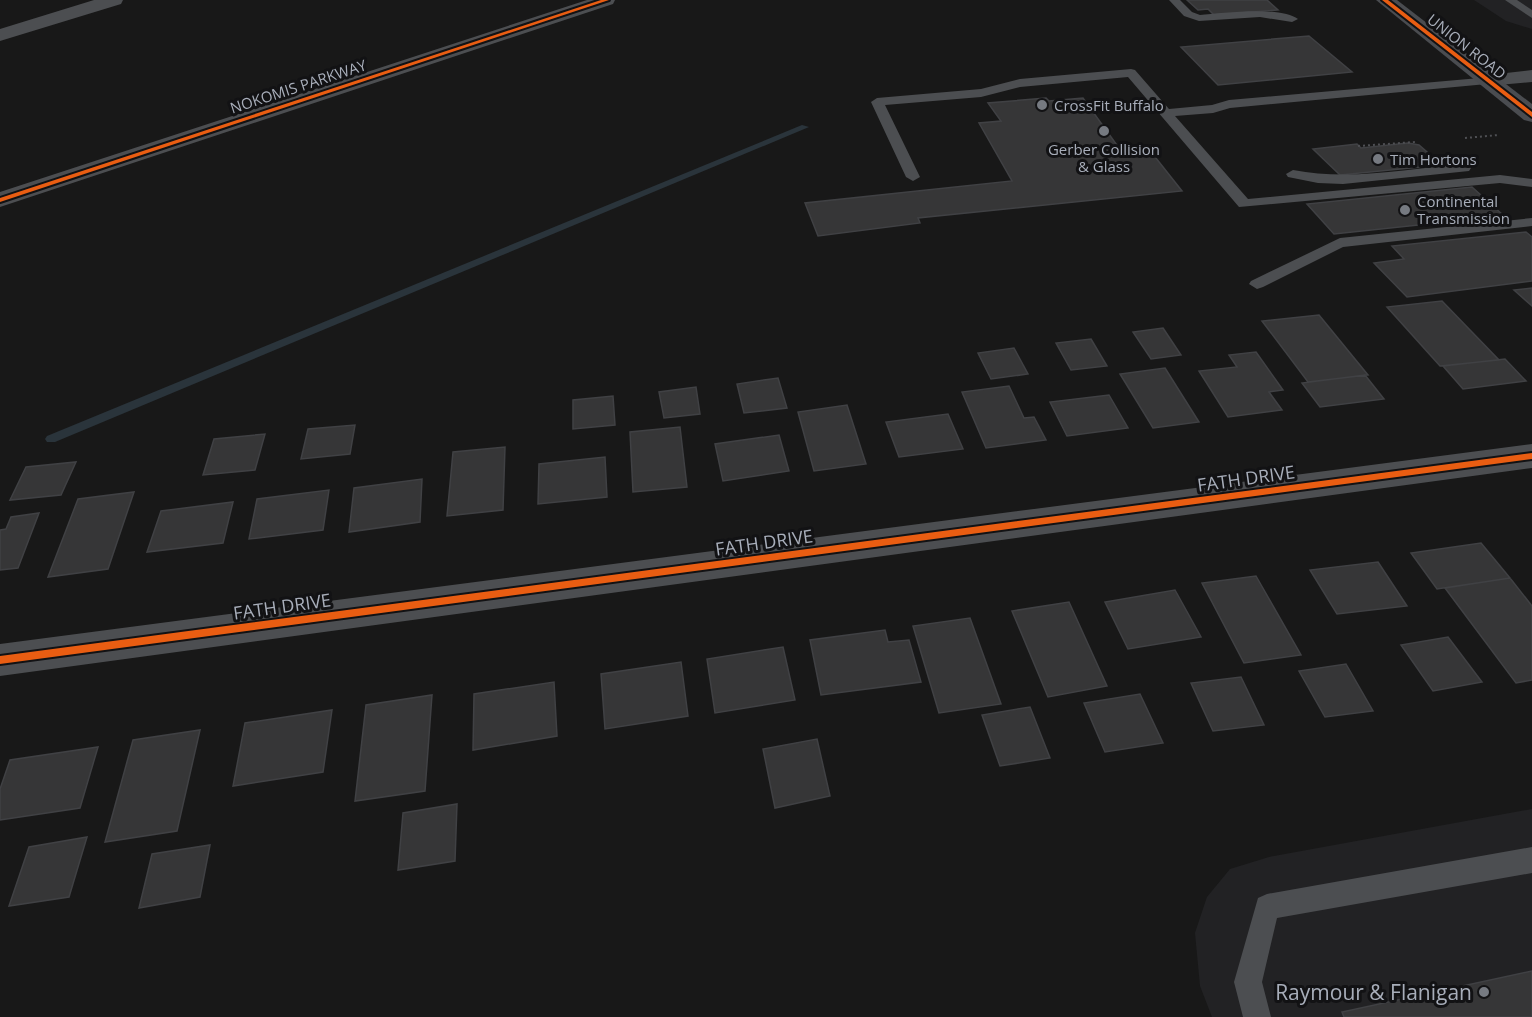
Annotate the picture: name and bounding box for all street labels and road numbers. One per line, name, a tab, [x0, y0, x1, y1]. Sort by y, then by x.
street label: UNION ROAD	[1424, 9, 1510, 83]
street label: NOKOMIS PARKWAY	[227, 54, 369, 117]
street label: FATH DRIVE	[1196, 459, 1296, 497]
street label: FATH DRIVE	[714, 523, 814, 561]
street label: FATH DRIVE	[232, 587, 332, 625]

